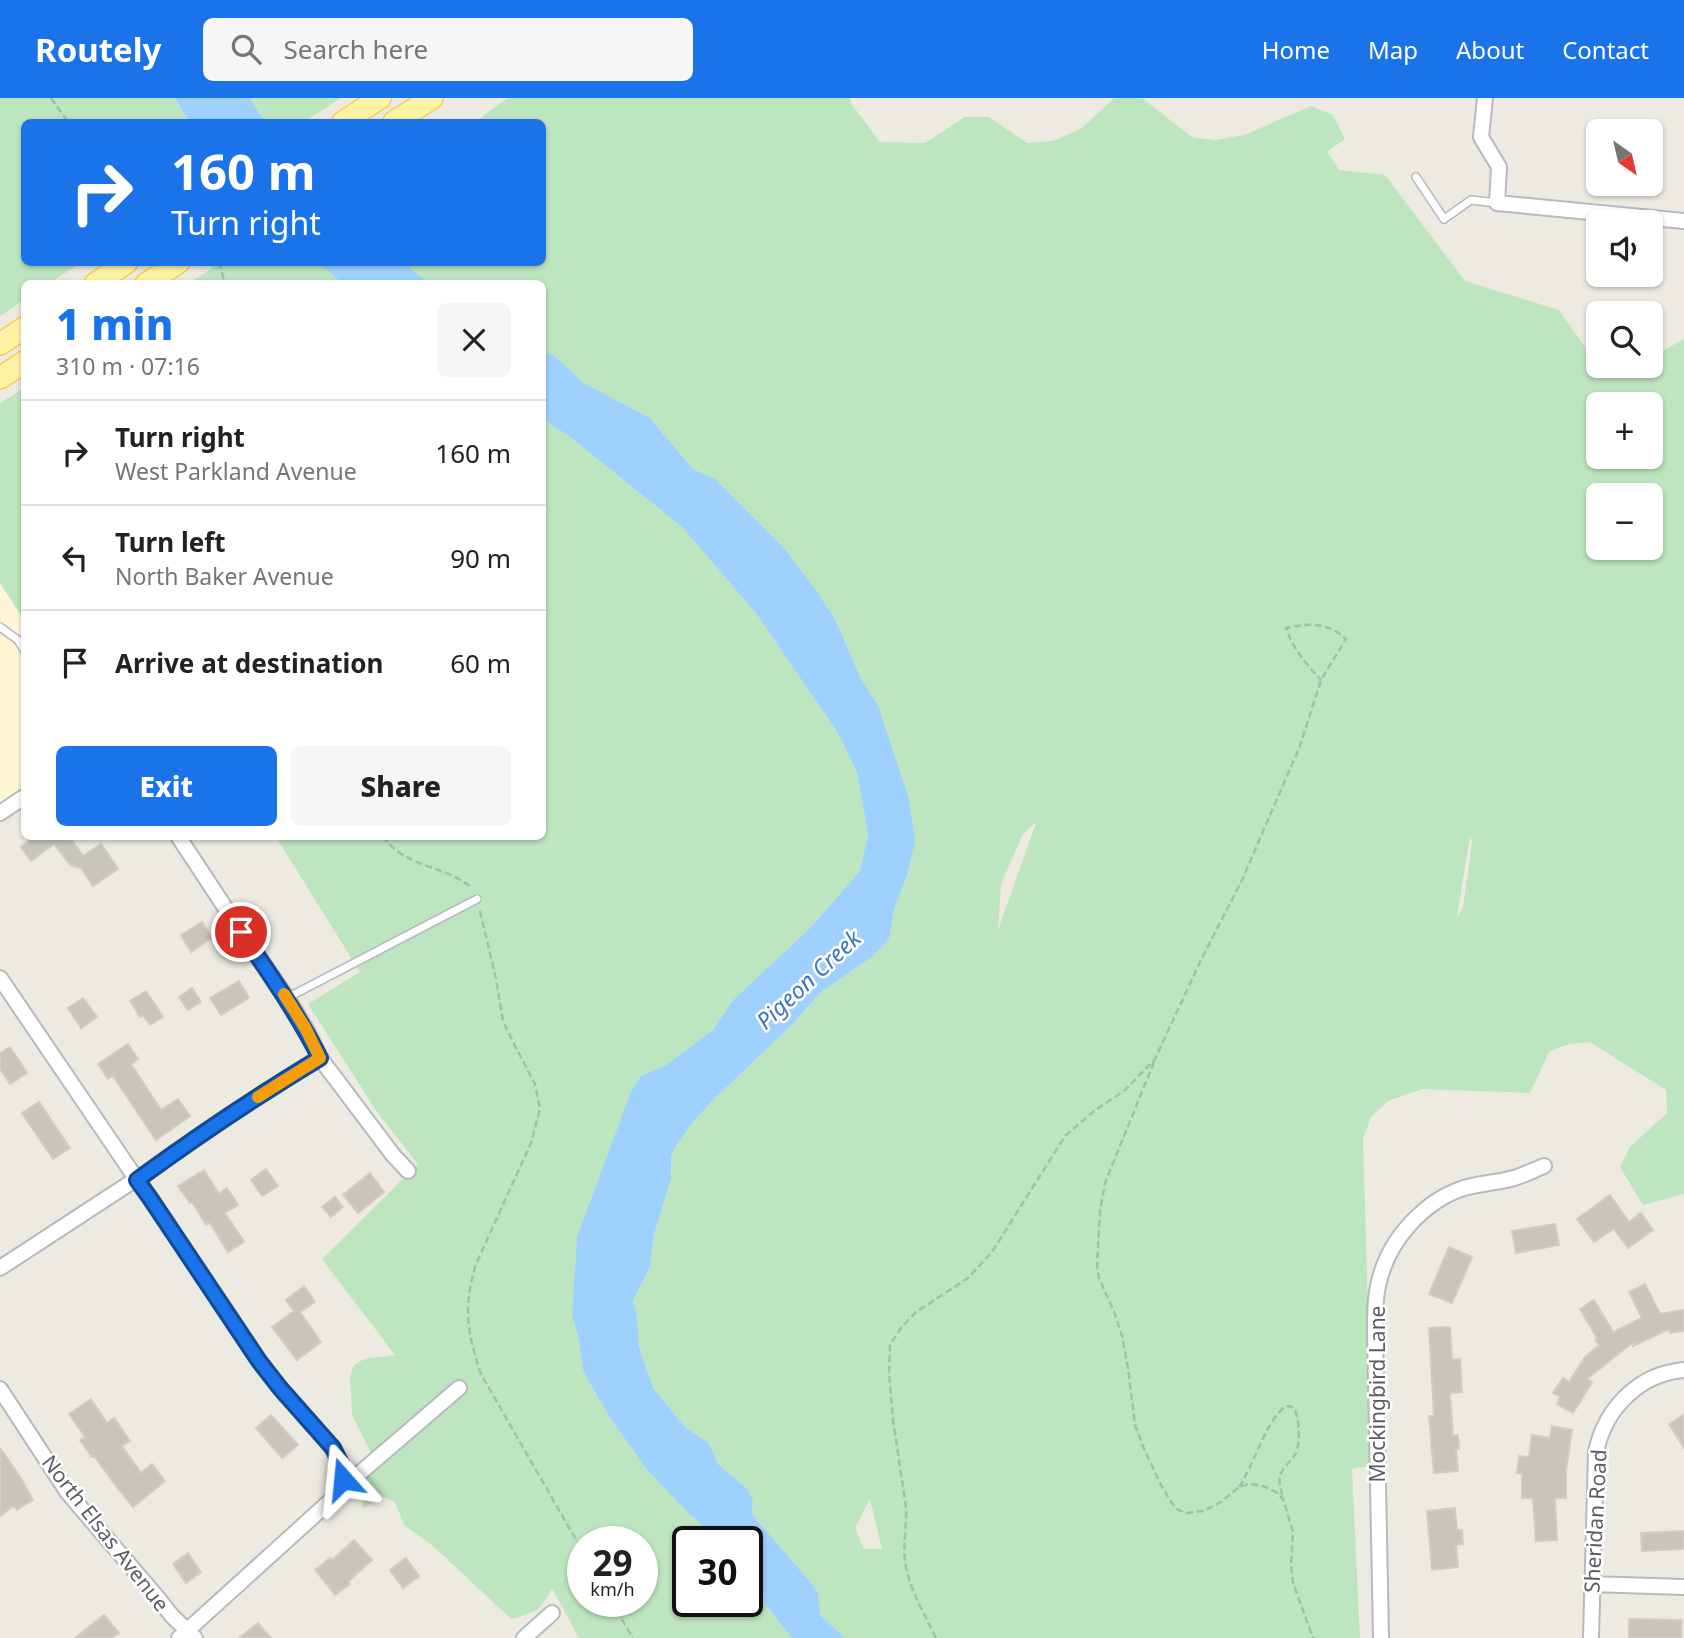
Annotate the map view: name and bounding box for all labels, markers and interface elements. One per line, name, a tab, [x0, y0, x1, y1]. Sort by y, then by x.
search box	[203, 18, 693, 81]
text: Routely	[35, 27, 161, 72]
icon: search	[227, 30, 265, 68]
text: Search here	[283, 31, 428, 67]
text: Home	[1262, 33, 1330, 66]
text: Map	[1368, 33, 1418, 66]
text: About	[1456, 33, 1524, 66]
text: Contact	[1562, 33, 1649, 66]
north arrow	[1586, 119, 1662, 196]
map controls	[1586, 119, 1663, 560]
text: 160 m	[171, 138, 316, 204]
icon: right	[56, 147, 147, 238]
text: Turn right	[171, 201, 321, 244]
button: sound	[1586, 210, 1663, 287]
text: 1 min	[56, 295, 173, 352]
button: search	[1586, 301, 1663, 378]
button: close	[437, 303, 511, 377]
text: 310 m · 07:16	[56, 350, 200, 382]
button: +	[1586, 392, 1663, 469]
text: Turn right	[115, 419, 245, 455]
icon: right	[56, 434, 94, 472]
text: 160 m	[435, 435, 511, 471]
text: West Parkland Avenue	[115, 455, 357, 487]
button: −	[1586, 483, 1663, 560]
text: Turn left	[115, 524, 226, 560]
icon: left	[56, 539, 94, 577]
text: 90 m	[450, 540, 511, 576]
text: North Baker Avenue	[115, 560, 334, 592]
icon: arrive	[56, 644, 94, 682]
text: Arrive at destination	[115, 645, 384, 681]
text: 60 m	[450, 645, 511, 681]
button: Exit	[56, 746, 277, 826]
button: Share	[291, 746, 511, 826]
pin	[211, 902, 271, 962]
icon: arrive	[222, 913, 260, 951]
water label: Pigeon Creek	[749, 921, 869, 1036]
street label: Mockingbird Lane	[1363, 1306, 1391, 1482]
position arrow	[306, 1442, 380, 1516]
street label: Sheridan Road	[1577, 1448, 1613, 1594]
street label: North Elsas Avenue	[36, 1449, 176, 1617]
speed limit sign: 30	[672, 1526, 763, 1617]
text: 29	[592, 1539, 633, 1586]
text: km/h	[590, 1577, 635, 1601]

